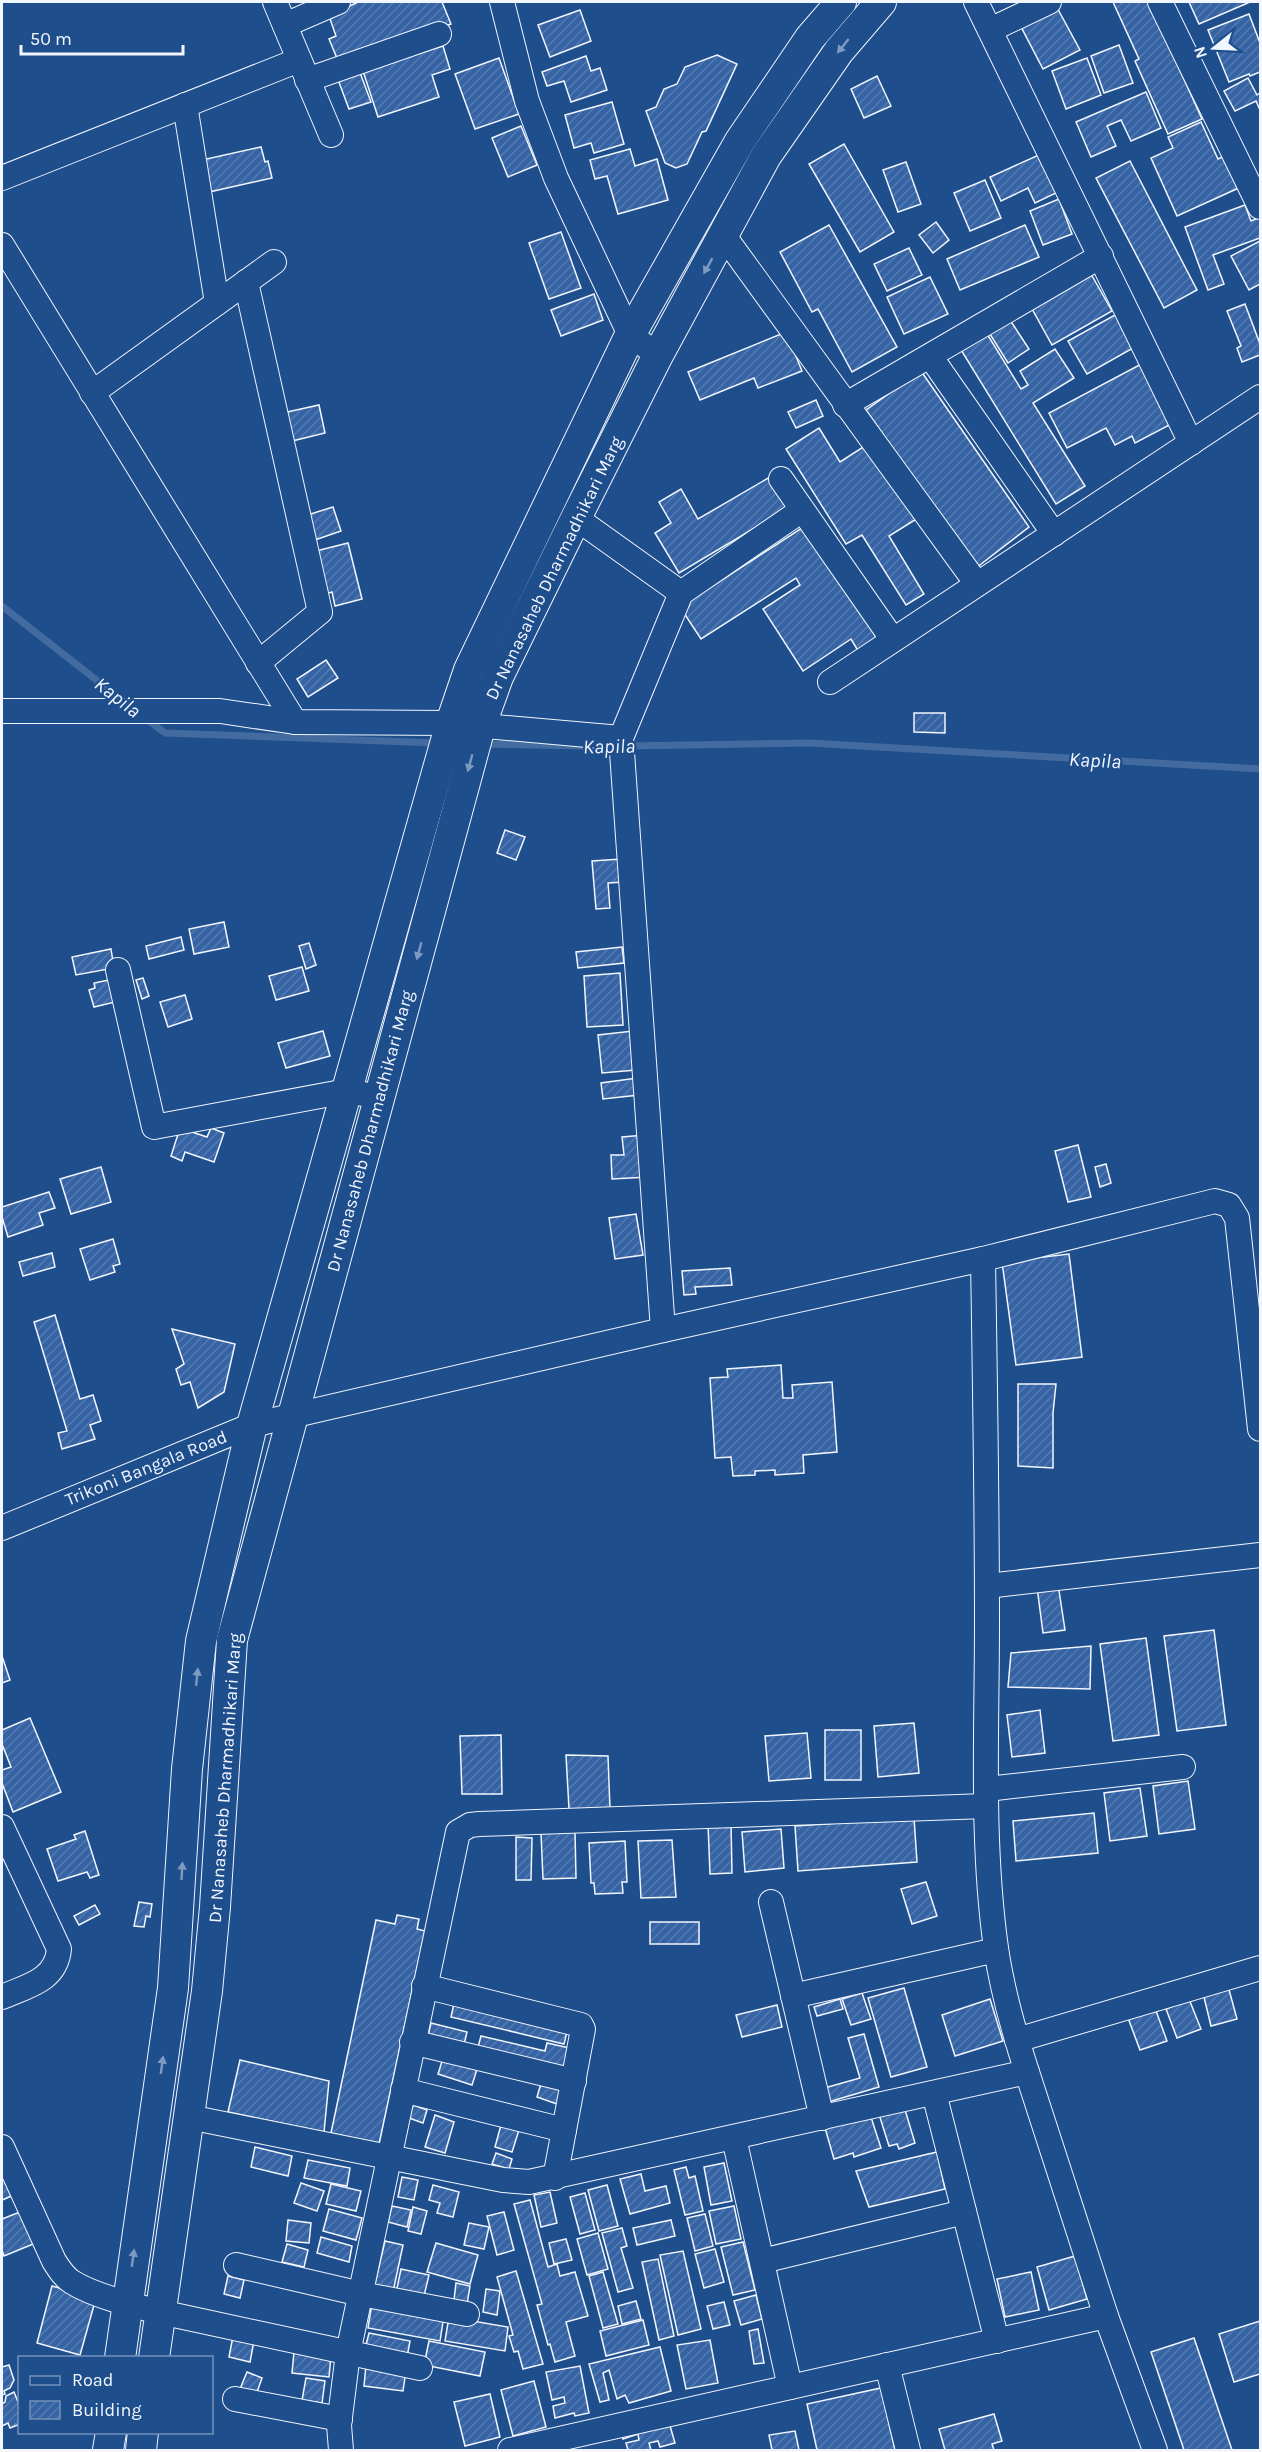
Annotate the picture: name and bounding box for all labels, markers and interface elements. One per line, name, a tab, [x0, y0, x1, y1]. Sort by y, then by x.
scale bar	[21, 18, 183, 56]
north arrow	[1184, 18, 1244, 78]
text: 50 m	[30, 28, 72, 50]
one-way arrow	[837, 39, 850, 54]
text: N	[1189, 44, 1211, 61]
one-way arrow	[703, 257, 713, 274]
street label: Dr Nanasaheb Dharmadhikari Marg	[480, 433, 628, 703]
water label: Kapila	[90, 672, 145, 723]
water label: Kapila	[583, 735, 635, 758]
water label: Kapila	[1068, 748, 1122, 773]
one-way arrow	[465, 753, 475, 772]
one-way arrow	[414, 942, 423, 960]
street label: Dr Nanasaheb Dharmadhikari Marg	[322, 988, 418, 1274]
street label: Trikoni Bangala Road	[62, 1425, 230, 1511]
street label: Dr Nanasaheb Dharmadhikari Marg	[204, 1632, 246, 1924]
one-way arrow	[192, 1667, 202, 1686]
one-way arrow	[177, 1862, 186, 1881]
one-way arrow	[157, 2055, 166, 2074]
one-way arrow	[129, 2248, 138, 2267]
legend	[18, 2356, 213, 2434]
text: Road	[72, 2369, 113, 2391]
text: Building	[72, 2399, 142, 2421]

